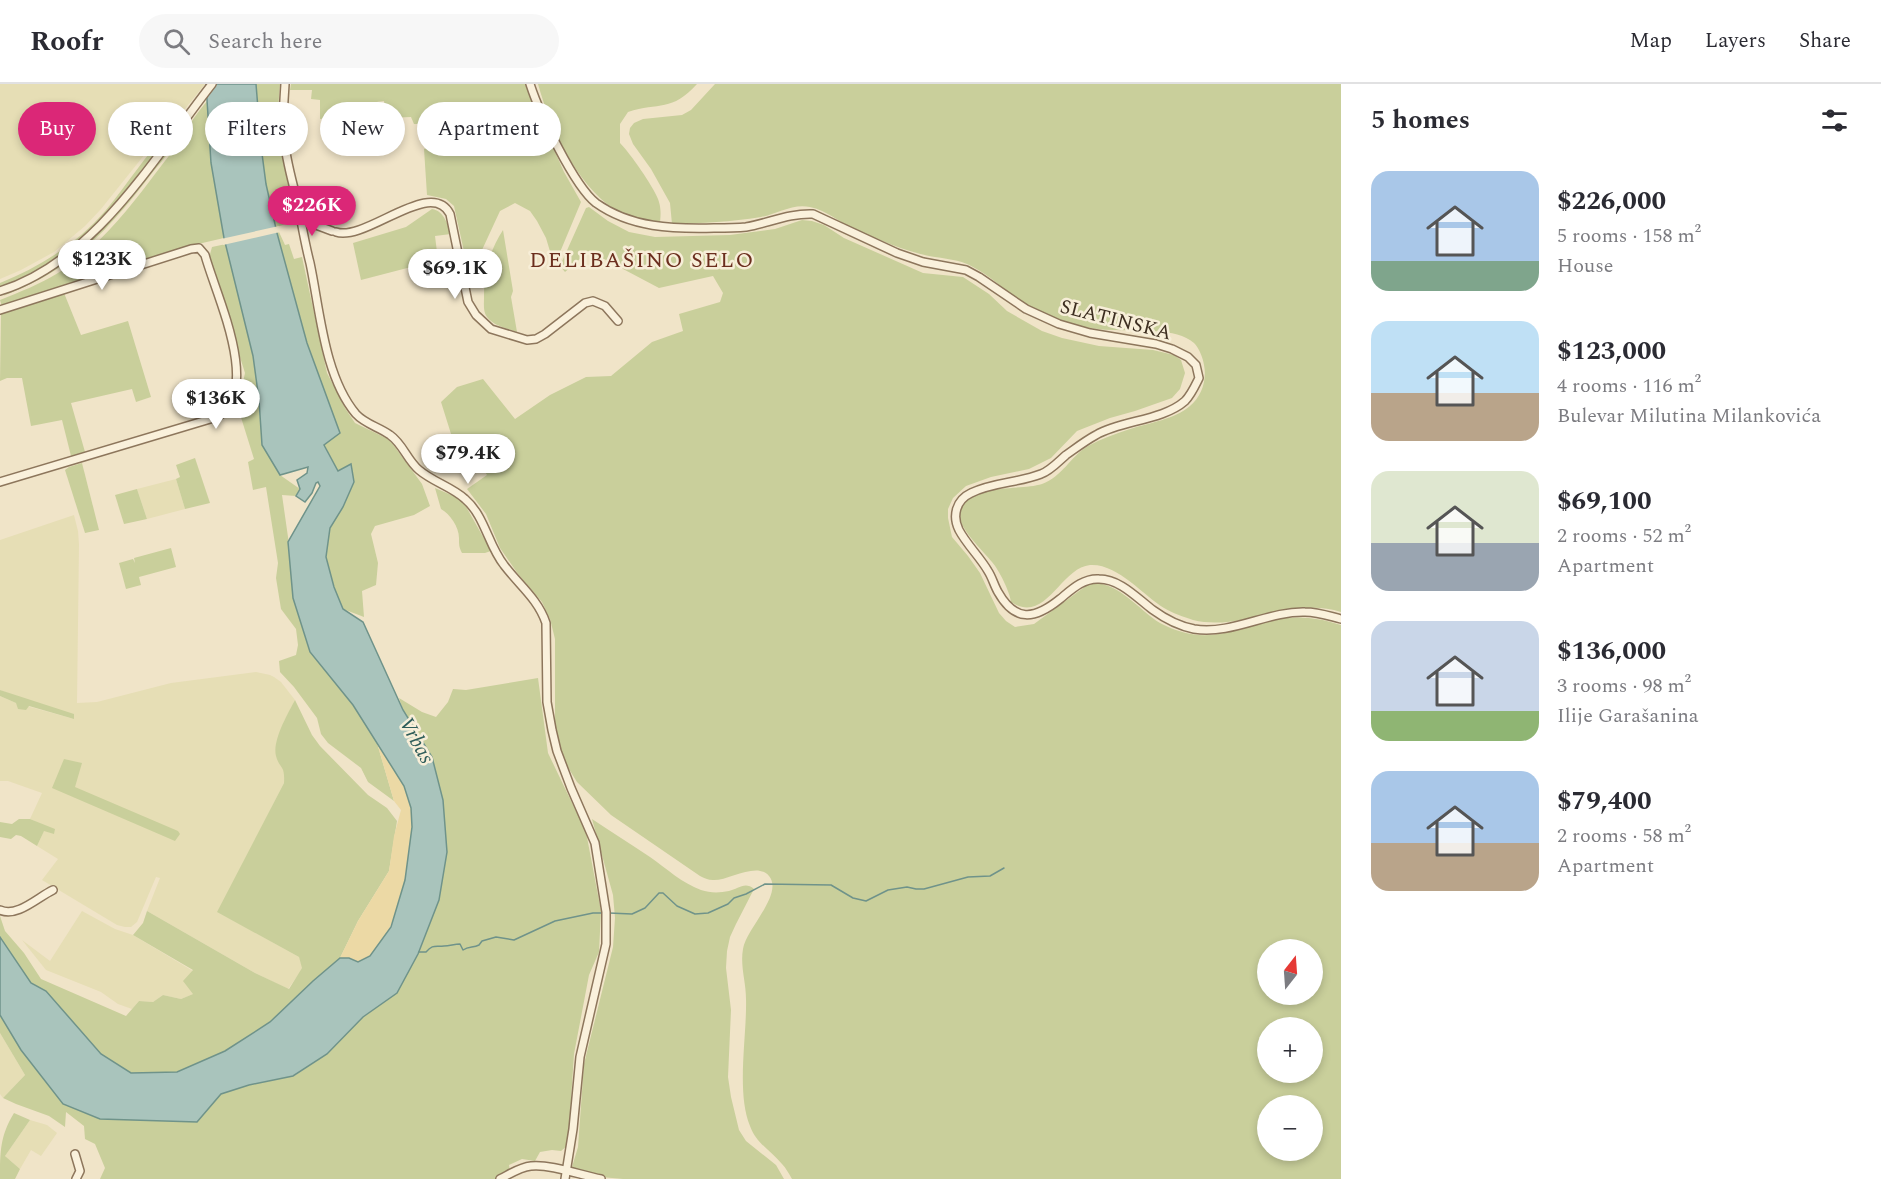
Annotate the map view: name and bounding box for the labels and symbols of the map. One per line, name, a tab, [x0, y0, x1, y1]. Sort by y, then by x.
pin: $226K	[270, 186, 354, 237]
pin: $123K	[60, 240, 144, 291]
district label: DELIBAŠINO SELO	[529, 244, 755, 277]
pin: $69.1K	[406, 249, 504, 300]
street label: SLATINSKA	[1057, 292, 1175, 348]
pin: $136K	[174, 379, 258, 430]
pin: $79.4K	[419, 434, 517, 485]
water label: Vrbas	[390, 711, 442, 770]
north arrow	[1257, 939, 1323, 1005]

